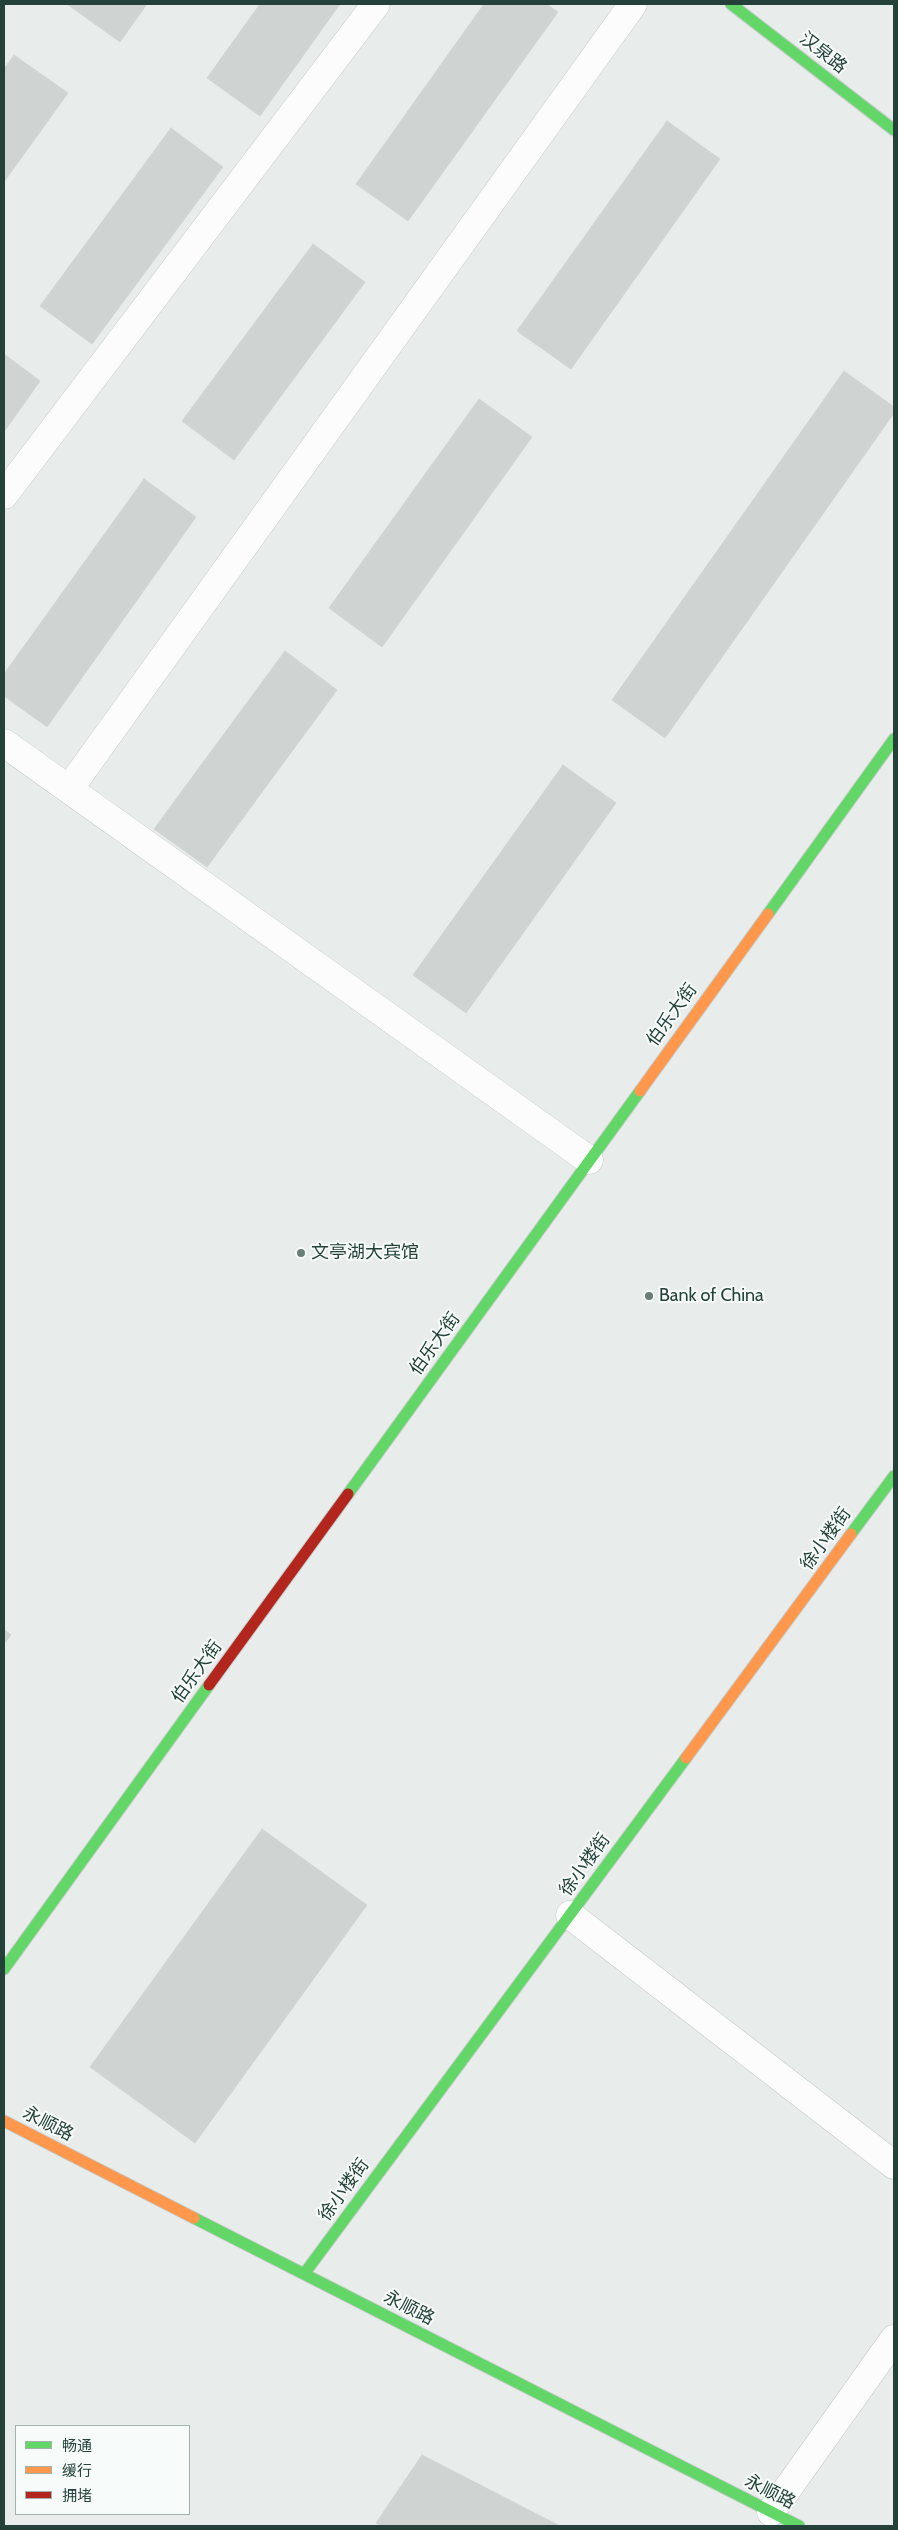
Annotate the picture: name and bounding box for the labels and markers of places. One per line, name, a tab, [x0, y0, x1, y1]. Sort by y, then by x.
place label: 文亭湖大宾馆	[311, 1242, 419, 1264]
marker: 文亭湖大宾馆	[295, 1247, 307, 1259]
place label: Bank of China	[659, 1285, 764, 1307]
marker: Bank of China	[643, 1290, 655, 1302]

